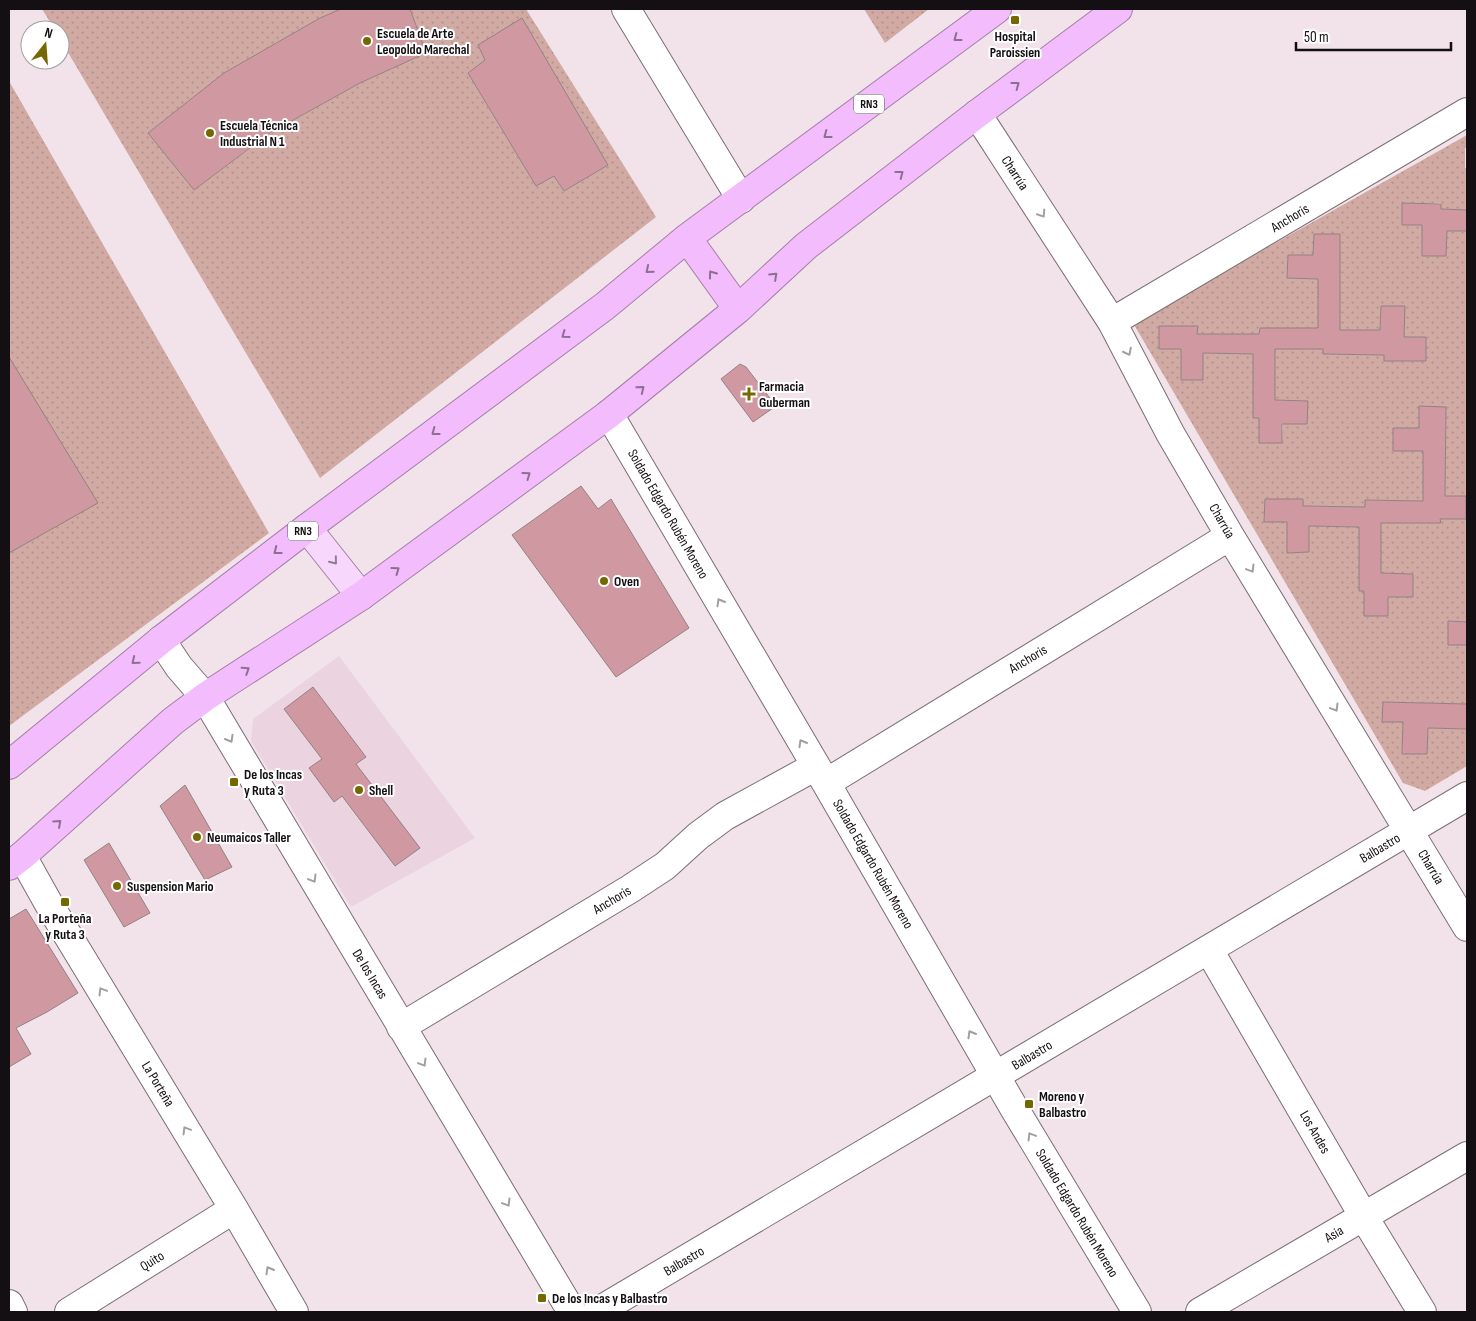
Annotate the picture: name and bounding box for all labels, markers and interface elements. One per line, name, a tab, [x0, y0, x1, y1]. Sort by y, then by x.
marker: Hospital Paroissien	[1009, 14, 1021, 26]
north arrow	[20, 20, 70, 70]
scale bar	[1296, 20, 1451, 52]
text: N	[43, 24, 55, 42]
place label: Escuela de Arte Leopoldo Marechal	[377, 25, 470, 58]
place label: Hospital Paroissien	[990, 28, 1040, 61]
text: 50 m	[1304, 28, 1329, 47]
one-way arrow	[953, 32, 963, 41]
marker: Escuela de Arte Leopoldo Marechal	[361, 35, 373, 47]
one-way arrow	[1010, 82, 1020, 91]
road number: RN3	[854, 95, 884, 114]
place label: Escuela Técnica Industrial N 1	[220, 117, 298, 150]
marker: Escuela Técnica Industrial N 1	[204, 127, 216, 139]
one-way arrow	[823, 129, 833, 138]
street label: Charrúa	[998, 153, 1032, 193]
one-way arrow	[894, 171, 904, 180]
street label: Anchoris	[1267, 200, 1312, 236]
one-way arrow	[1036, 208, 1045, 217]
one-way arrow	[646, 264, 655, 272]
one-way arrow	[709, 270, 718, 280]
one-way arrow	[768, 273, 777, 282]
one-way arrow	[561, 329, 571, 338]
one-way arrow	[1122, 346, 1132, 355]
place label: Farmacia Guberman	[759, 378, 810, 411]
one-way arrow	[635, 386, 644, 394]
marker: Farmacia Guberman	[743, 388, 755, 400]
one-way arrow	[431, 426, 441, 435]
street label: Soldado Edgardo Rubén Moreno	[624, 446, 712, 582]
one-way arrow	[521, 472, 531, 481]
street label: Charrúa	[1205, 501, 1239, 541]
road number: RN3	[288, 522, 318, 540]
one-way arrow	[274, 545, 283, 553]
one-way arrow	[329, 556, 338, 565]
one-way arrow	[1244, 564, 1254, 573]
one-way arrow	[390, 567, 400, 576]
place label: Oven	[614, 573, 639, 590]
marker: Oven	[598, 575, 610, 587]
one-way arrow	[716, 599, 726, 608]
street label: Anchoris	[1005, 641, 1050, 677]
one-way arrow	[132, 656, 141, 664]
one-way arrow	[241, 667, 250, 677]
one-way arrow	[1328, 703, 1338, 712]
one-way arrow	[224, 734, 234, 743]
one-way arrow	[798, 739, 808, 748]
place label: De los Incas y Ruta 3	[244, 766, 302, 799]
marker: De los Incas y Ruta 3	[228, 776, 240, 788]
place label: Shell	[369, 782, 393, 799]
marker: Shell	[353, 784, 365, 796]
street label: Soldado Edgardo Rubén Moreno	[829, 796, 917, 932]
one-way arrow	[53, 820, 62, 829]
place label: Neumaicos Taller	[207, 829, 292, 846]
street label: Balbastro	[1357, 829, 1404, 867]
marker: Neumaicos Taller	[191, 831, 203, 843]
street label: Charrúa	[1414, 847, 1448, 887]
one-way arrow	[307, 873, 317, 882]
place label: Suspension Mario	[127, 878, 214, 895]
marker: Suspension Mario	[111, 880, 123, 892]
street label: Anchoris	[589, 882, 634, 918]
marker: La Porteña y Ruta 3	[59, 896, 71, 908]
place label: La Porteña y Ruta 3	[39, 910, 92, 943]
street label: De los Incas	[349, 946, 391, 1002]
one-way arrow	[99, 988, 109, 997]
one-way arrow	[968, 1031, 978, 1040]
street label: Balbastro	[1009, 1036, 1056, 1074]
street label: La Porteña	[138, 1058, 178, 1110]
one-way arrow	[417, 1058, 427, 1067]
place label: Moreno y Balbastro	[1039, 1088, 1086, 1121]
marker: Moreno y Balbastro	[1023, 1098, 1035, 1110]
street label: Los Andes	[1296, 1107, 1334, 1157]
one-way arrow	[183, 1127, 193, 1136]
one-way arrow	[1027, 1132, 1037, 1141]
street label: Soldado Edgardo Rubén Moreno	[1032, 1146, 1122, 1280]
one-way arrow	[500, 1197, 510, 1206]
street label: Asia	[1321, 1222, 1347, 1247]
street label: Balbastro	[661, 1242, 708, 1280]
street label: Quito	[137, 1247, 167, 1275]
one-way arrow	[266, 1266, 276, 1275]
place label: De los Incas y Balbastro	[552, 1290, 668, 1307]
marker: De los Incas y Balbastro	[536, 1292, 548, 1304]

